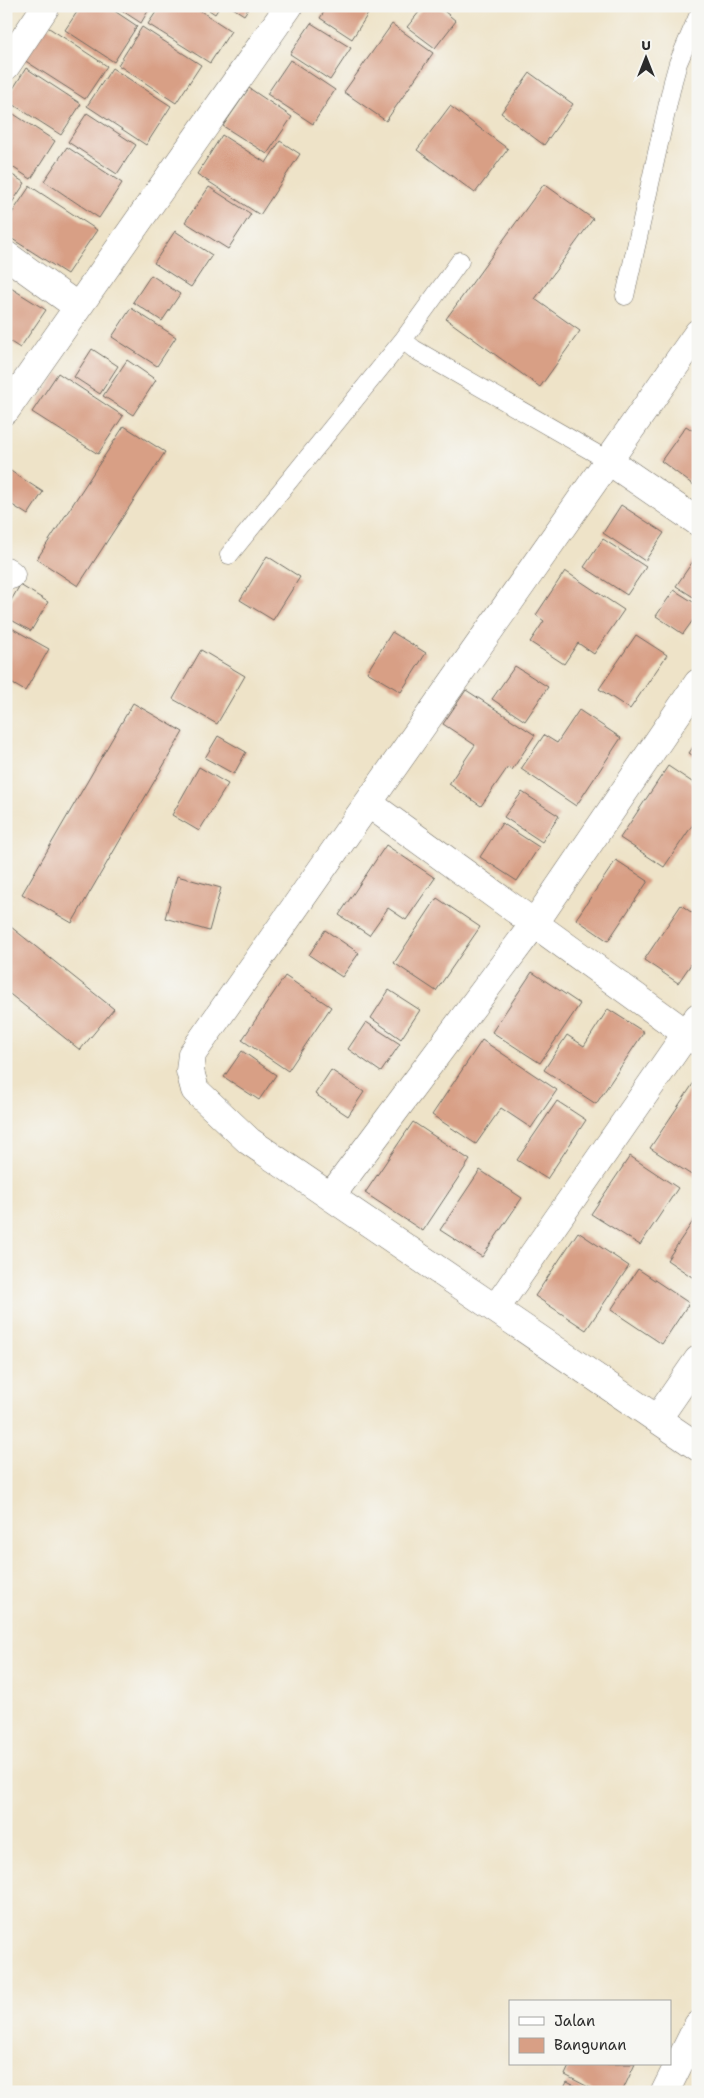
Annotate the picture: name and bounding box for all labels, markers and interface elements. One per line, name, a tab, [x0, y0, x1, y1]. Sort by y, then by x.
north arrow	[622, 32, 672, 82]
text: U	[641, 36, 651, 54]
legend	[509, 2000, 672, 2066]
text: Jalan	[554, 2011, 595, 2031]
text: Bangunan	[554, 2035, 626, 2055]

